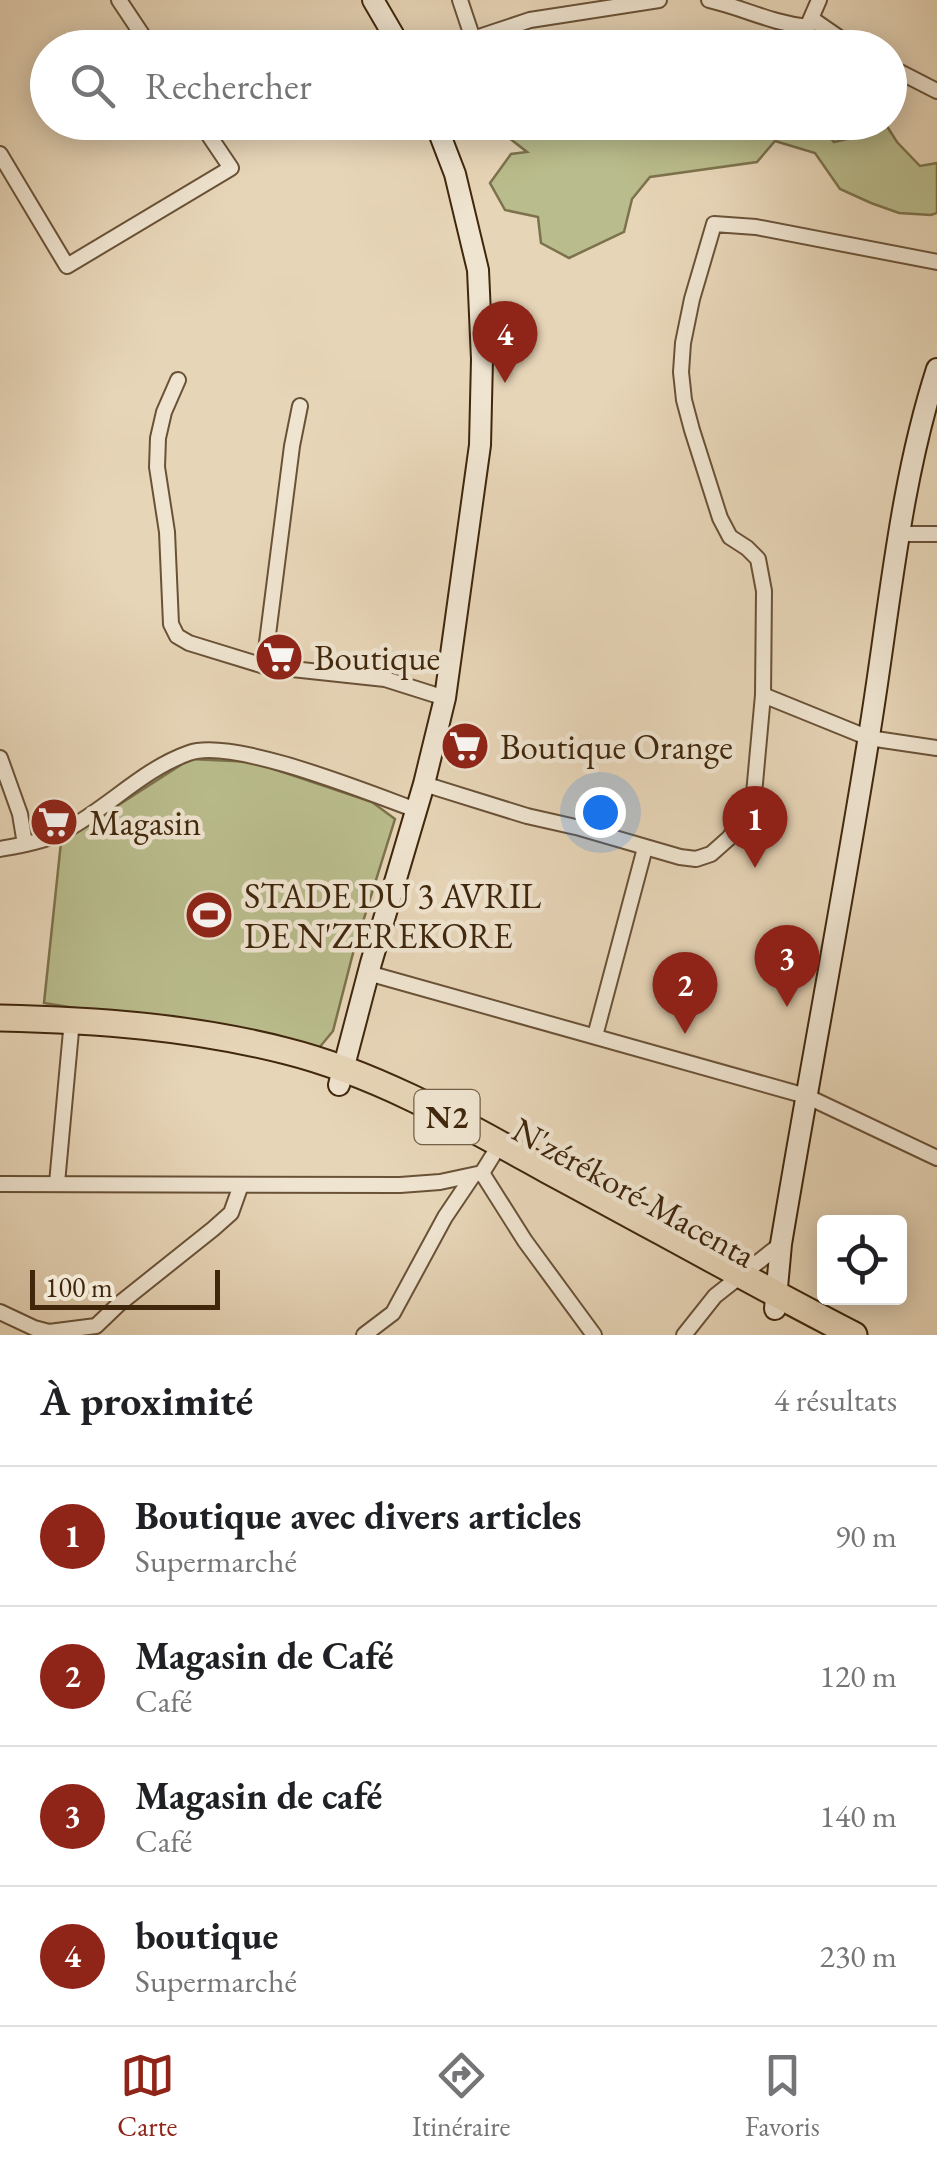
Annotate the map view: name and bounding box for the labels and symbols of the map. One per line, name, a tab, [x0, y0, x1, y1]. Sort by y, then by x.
pin: 4	[472, 300, 538, 383]
supermarket icon: Boutique	[253, 631, 305, 683]
place label: Boutique	[314, 635, 440, 680]
supermarket icon: Boutique Orange	[439, 720, 491, 772]
place label: Boutique Orange	[500, 724, 733, 769]
pin: 1	[722, 786, 788, 868]
your location	[575, 787, 626, 838]
supermarket icon: Magasin	[28, 796, 80, 848]
place label: Magasin	[89, 800, 201, 845]
place label: STADE DU 3 AVRIL DE N'ZEREKORE	[244, 873, 542, 958]
sports icon: STADE DU 3 AVRIL DE N'ZEREKORE	[183, 889, 235, 941]
pin: 3	[754, 924, 820, 1007]
pin: 2	[652, 952, 718, 1034]
road number: N2	[414, 1090, 480, 1144]
street label: N'zérékoré-Macenta	[505, 1107, 763, 1277]
scale bar	[30, 1265, 220, 1310]

